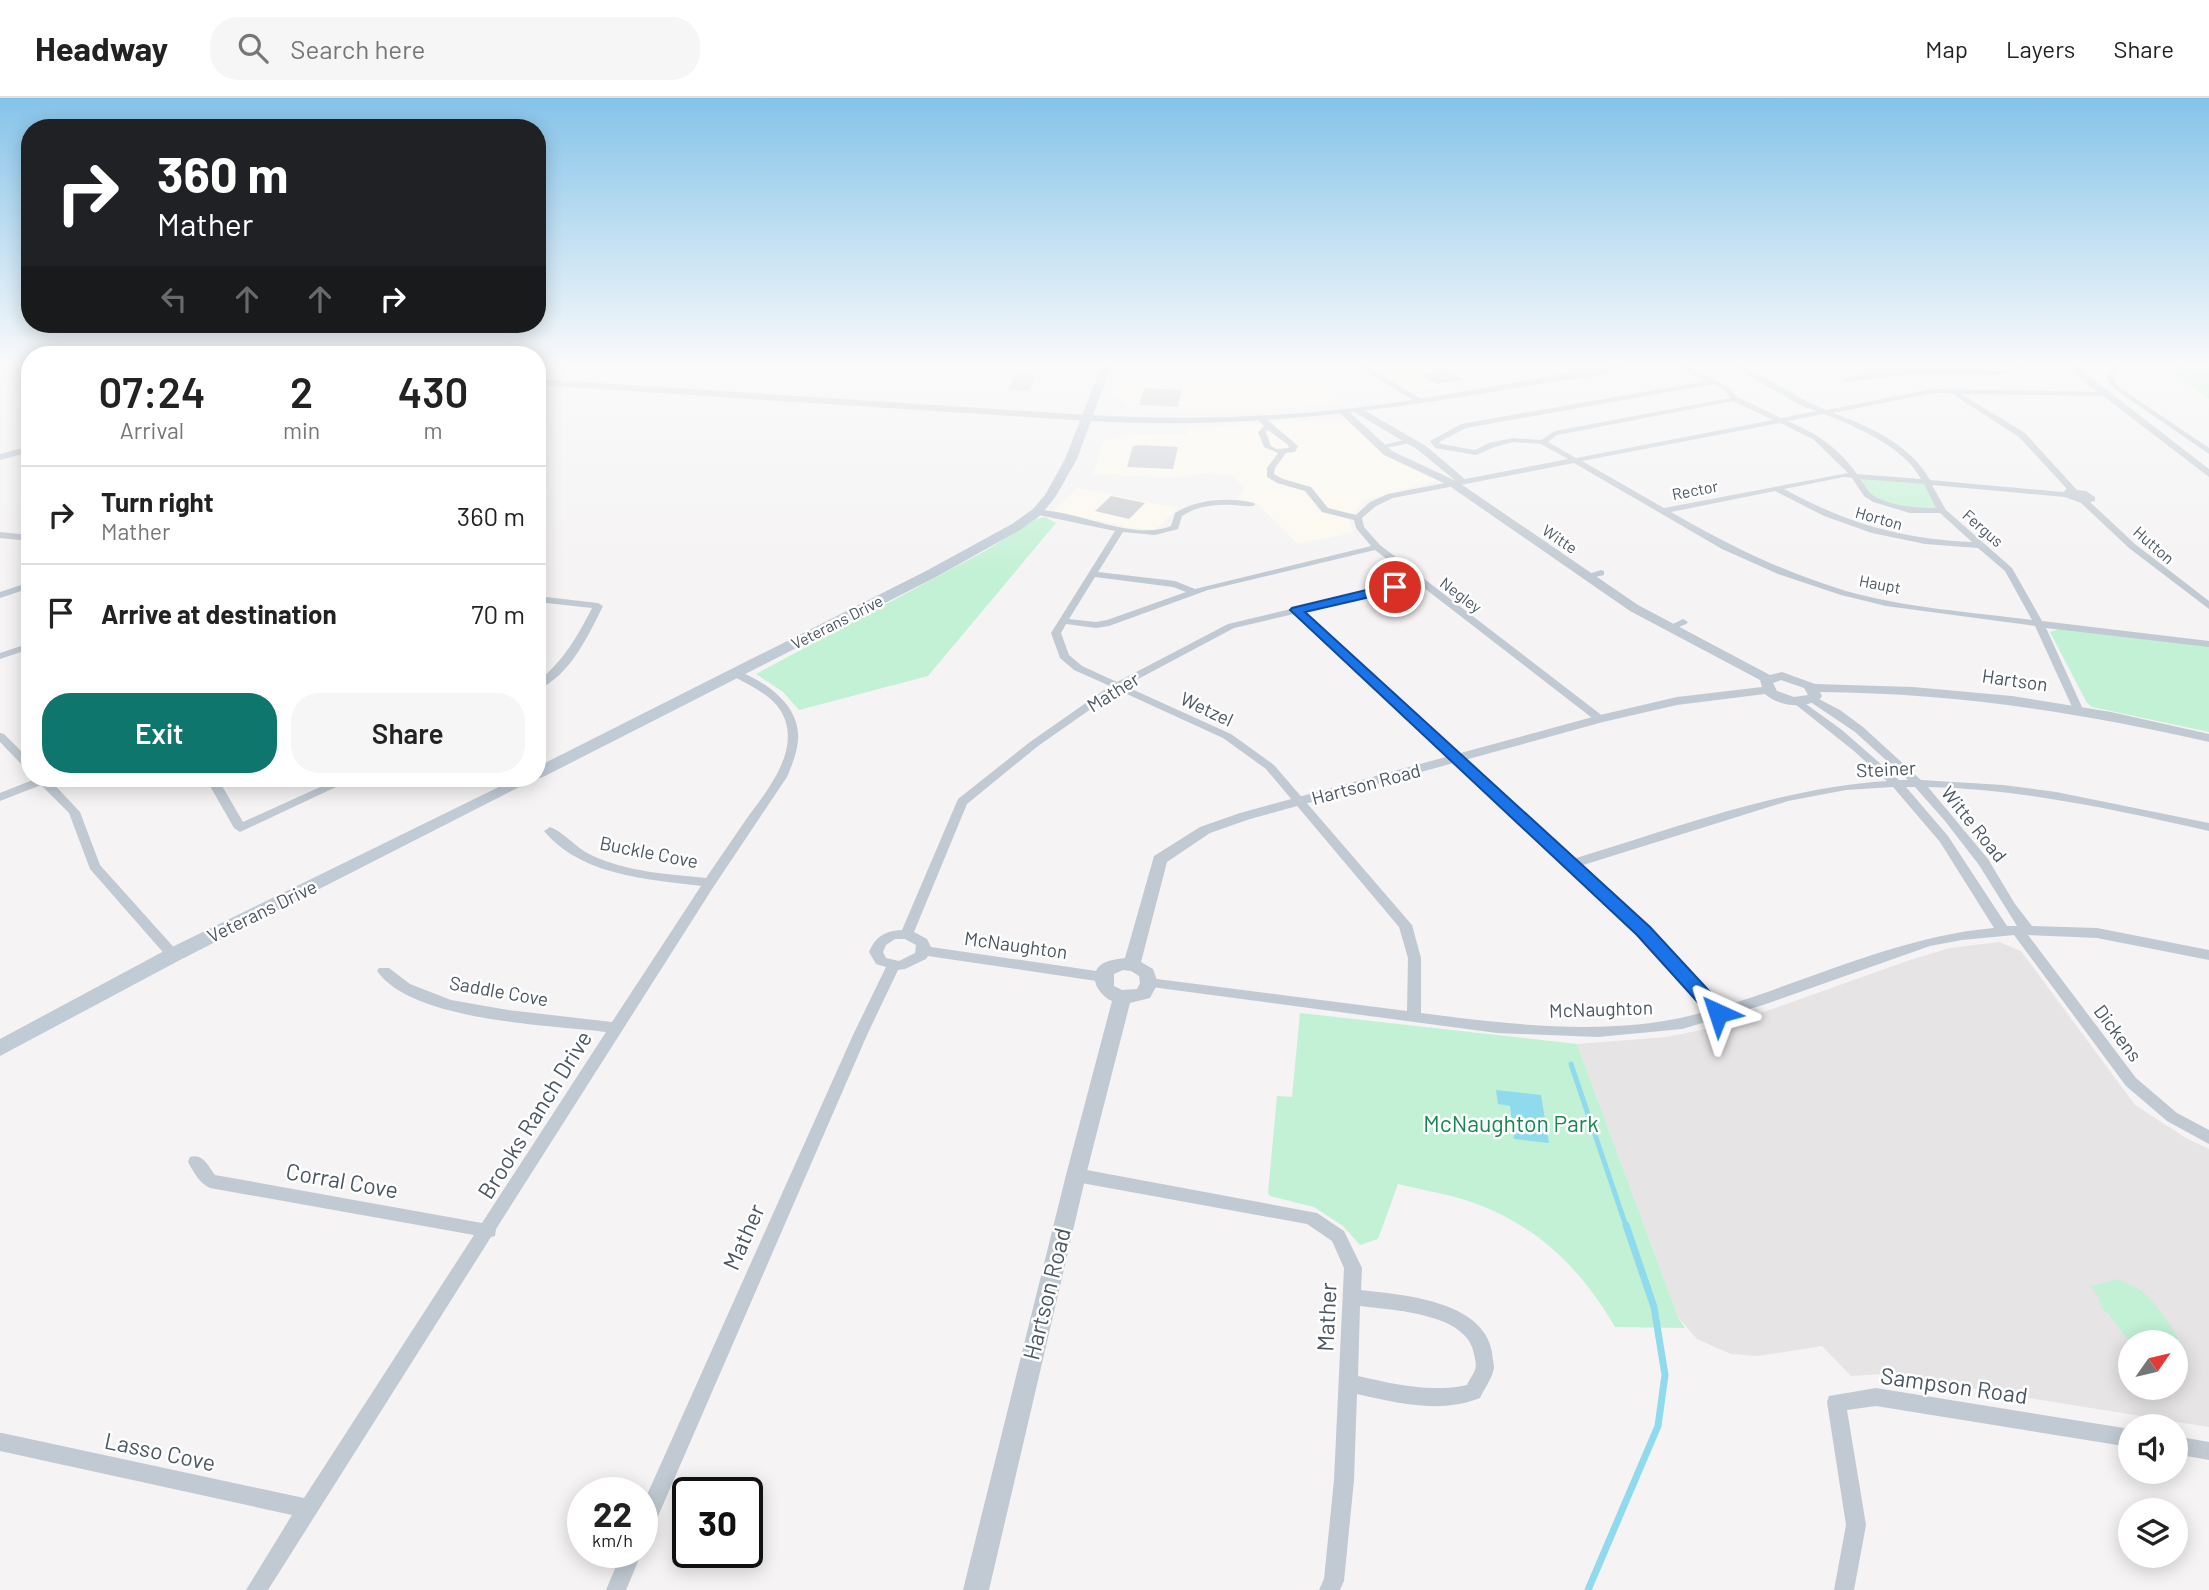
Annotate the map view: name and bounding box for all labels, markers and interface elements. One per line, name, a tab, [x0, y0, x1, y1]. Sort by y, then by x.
search box	[210, 17, 700, 80]
text: Headway	[35, 28, 168, 68]
icon: search	[234, 29, 272, 67]
text: Search here	[290, 33, 425, 64]
text: Map	[1925, 34, 1968, 63]
text: Layers	[2006, 34, 2075, 63]
text: Share	[2113, 34, 2174, 63]
text: 360 m	[157, 144, 288, 203]
icon: right	[42, 147, 133, 238]
text: Mather	[157, 204, 253, 242]
icon: left	[155, 280, 193, 318]
icon: ahead	[228, 280, 266, 318]
icon: ahead	[301, 280, 339, 318]
icon: right	[374, 280, 412, 318]
text: 07:24	[98, 366, 205, 416]
text: 2	[290, 366, 313, 416]
text: 430	[398, 366, 468, 416]
text: Arrival	[120, 416, 184, 444]
text: min	[283, 416, 320, 444]
text: m	[424, 416, 443, 444]
street label: Rector	[1670, 476, 1720, 503]
text: Turn right	[101, 486, 214, 517]
icon: right	[42, 496, 80, 534]
text: 360 m	[457, 500, 525, 531]
street label: Horton	[1853, 502, 1905, 533]
street label: Fergus	[1959, 505, 2007, 550]
text: Mather	[101, 517, 170, 545]
street label: Witte	[1539, 520, 1581, 557]
street label: Hutton	[2130, 522, 2179, 567]
pin	[1365, 557, 1425, 617]
icon: arrive	[1376, 568, 1414, 606]
street label: Haupt	[1858, 570, 1902, 597]
street label: Negley	[1437, 573, 1486, 617]
street label: Veterans Drive	[788, 590, 886, 653]
icon: arrive	[42, 594, 80, 632]
text: Arrive at destination	[101, 598, 337, 629]
text: 70 m	[471, 598, 525, 629]
street label: Hartson	[1981, 664, 2049, 695]
street label: Mather	[1082, 667, 1143, 717]
street label: Wetzel	[1177, 686, 1237, 731]
button: Exit	[42, 693, 277, 773]
button: Share	[291, 693, 525, 773]
street label: Steiner	[1855, 755, 1917, 782]
street label: Hartson Road	[1309, 758, 1423, 809]
street label: Witte Road	[1937, 781, 2012, 866]
street label: Buckle Cove	[598, 831, 700, 872]
street label: Veterans Drive	[203, 874, 320, 947]
street label: McNaughton	[963, 926, 1069, 963]
street label: Saddle Cove	[448, 970, 550, 1011]
position arrow	[1681, 976, 1755, 1050]
street label: McNaughton	[1549, 995, 1653, 1022]
street label: Dickens	[2090, 1000, 2147, 1066]
street label: Brooks Ranch Drive	[471, 1025, 597, 1204]
park label: McNaughton Park	[1423, 1109, 1599, 1137]
street label: Corral Cove	[284, 1156, 401, 1204]
street label: Mather	[716, 1199, 770, 1274]
street label: Hartson Road	[1016, 1225, 1076, 1363]
street label: Mather	[1310, 1281, 1342, 1352]
north arrow	[2118, 1330, 2188, 1400]
map controls	[2118, 1330, 2188, 1568]
street label: Sampson Road	[1879, 1361, 2030, 1409]
button: sound	[2118, 1414, 2188, 1484]
street label: Lasso Cove	[102, 1426, 218, 1476]
speed limit sign: 30	[672, 1477, 763, 1568]
text: 22	[593, 1492, 632, 1534]
button: layers	[2118, 1498, 2188, 1568]
text: km/h	[592, 1529, 633, 1551]

